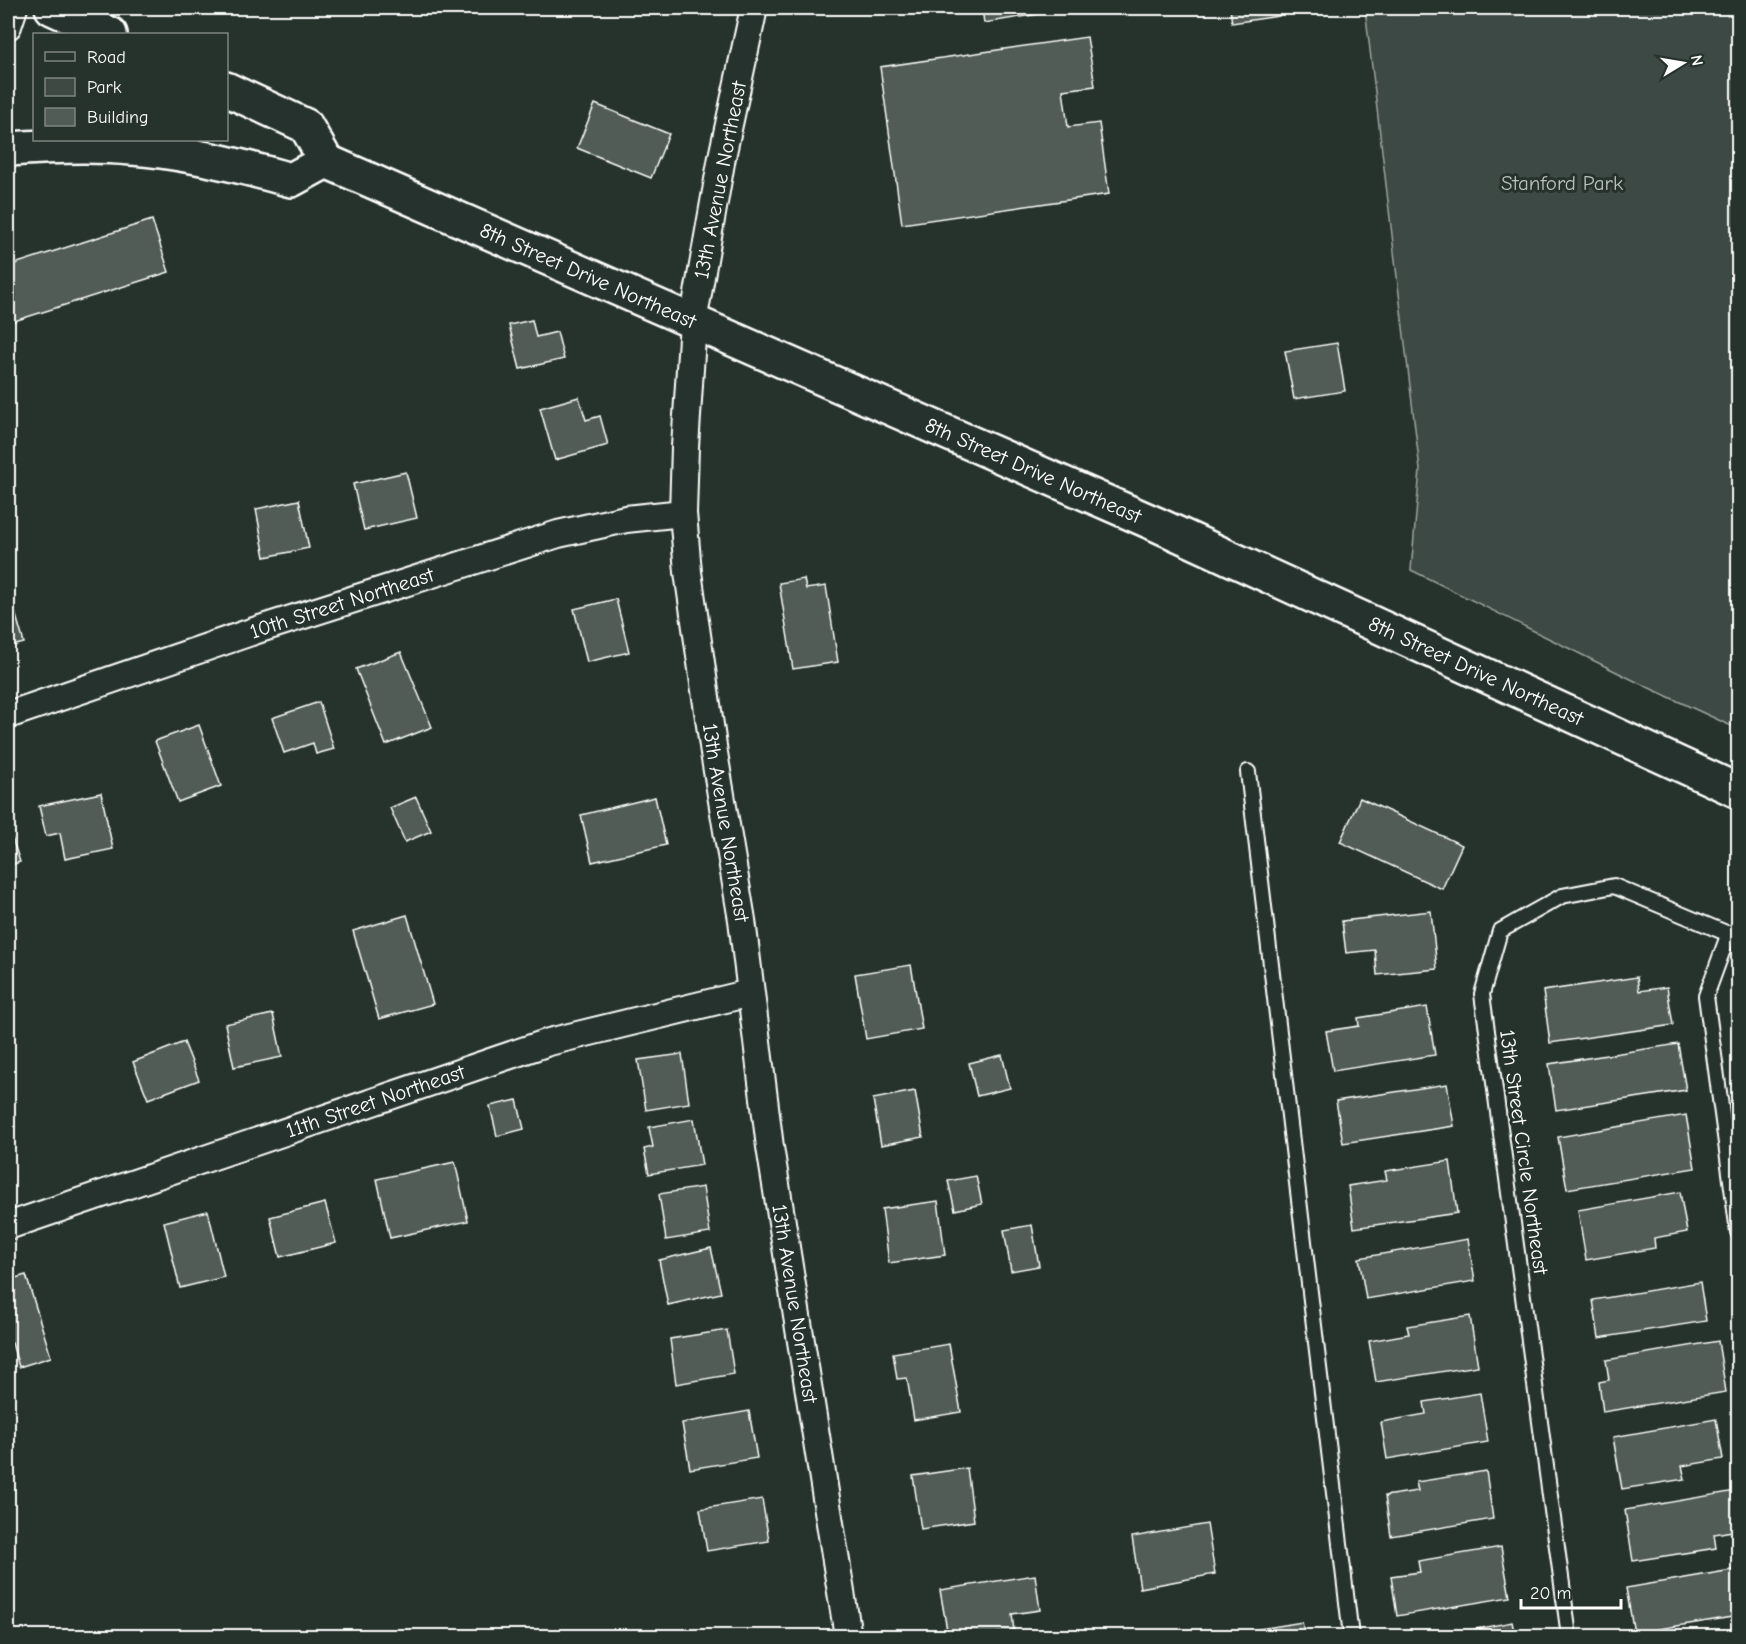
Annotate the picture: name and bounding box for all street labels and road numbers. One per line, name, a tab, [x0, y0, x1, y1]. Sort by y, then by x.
street label: 13th Avenue Northeast	[689, 78, 751, 281]
street label: 8th Street Drive Northeast	[476, 218, 701, 334]
street label: 8th Street Drive Northeast	[921, 413, 1146, 529]
street label: 10th Street Northeast	[247, 562, 438, 644]
street label: 8th Street Drive Northeast	[1365, 611, 1588, 731]
street label: 13th Avenue Northeast	[698, 722, 754, 925]
street label: 13th Street Circle Northeast	[1495, 1028, 1553, 1277]
street label: 11th Street Northeast	[283, 1059, 469, 1143]
street label: 13th Avenue Northeast	[767, 1203, 823, 1406]

